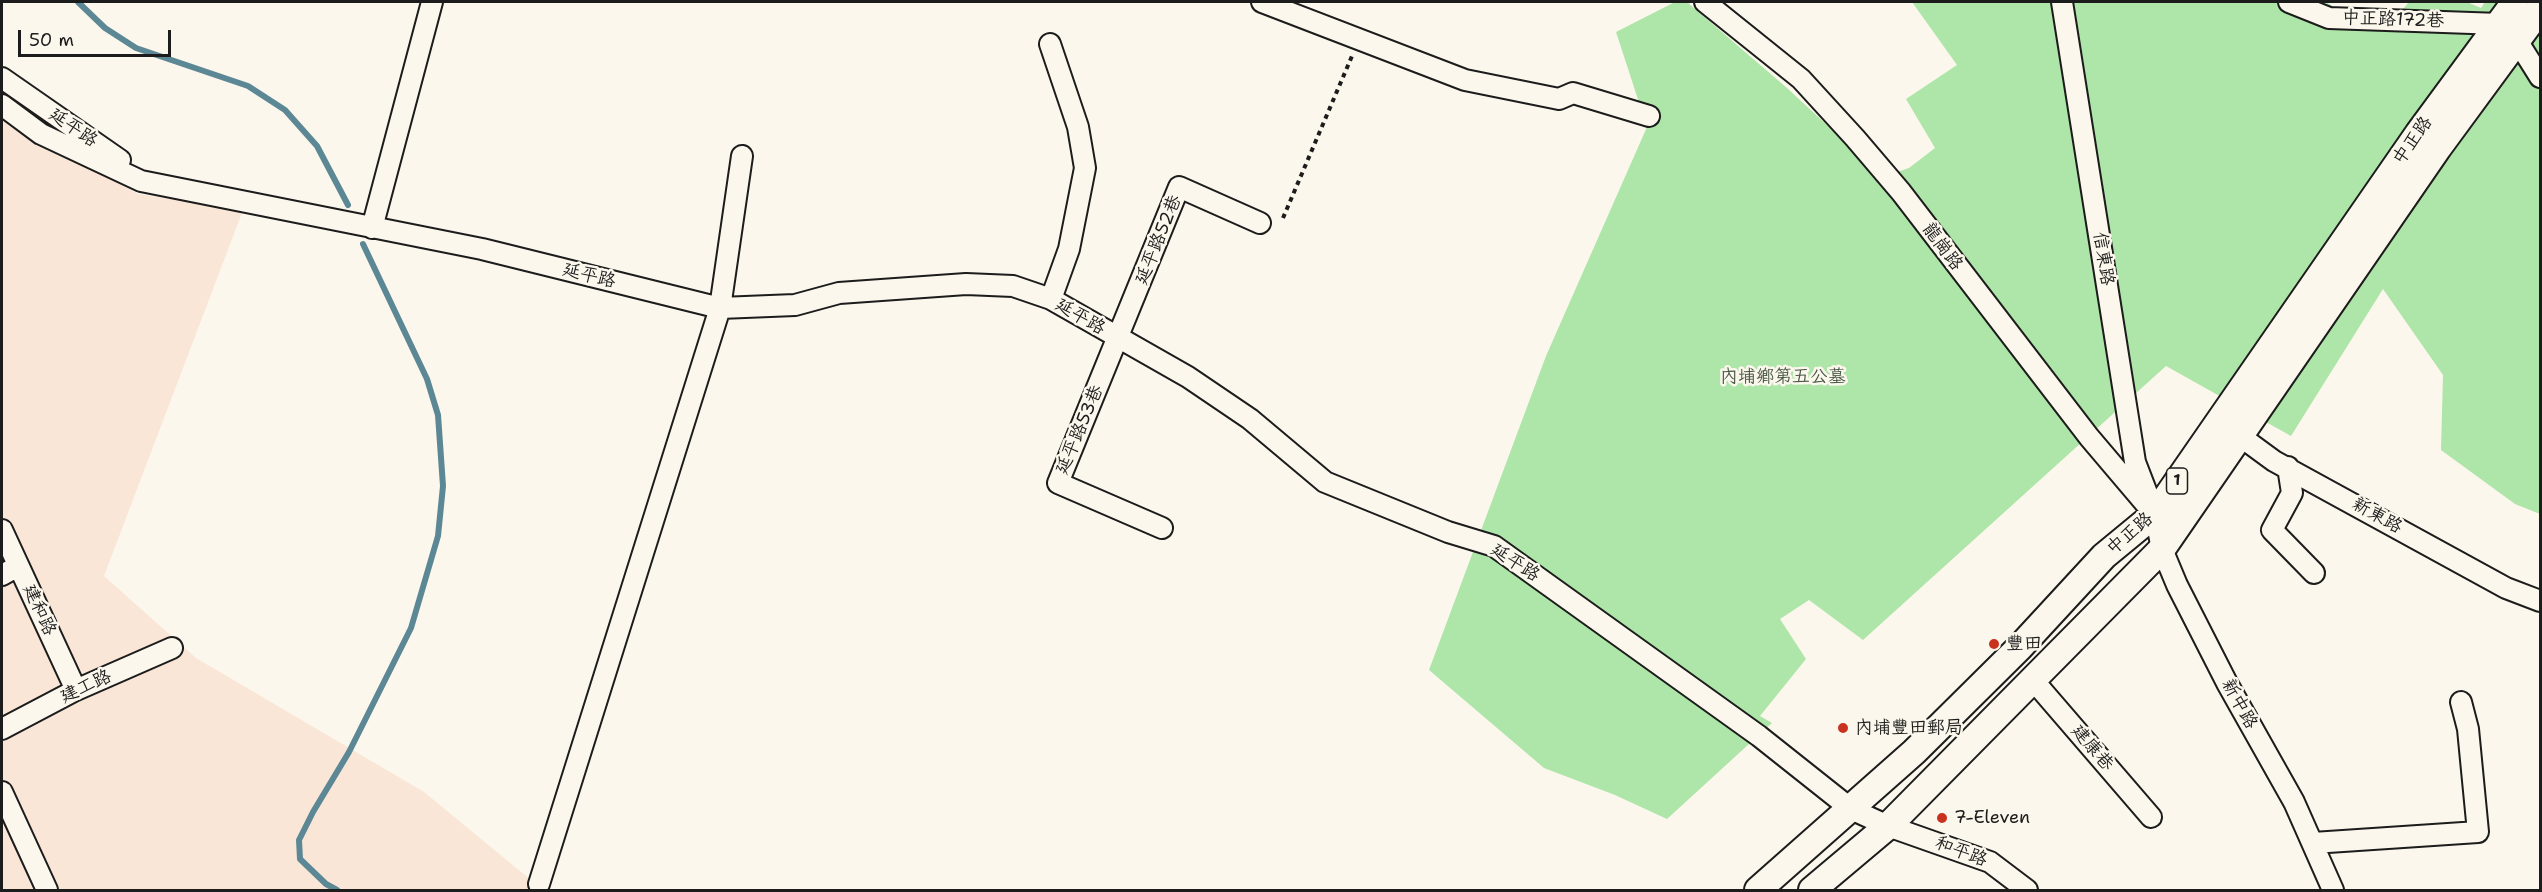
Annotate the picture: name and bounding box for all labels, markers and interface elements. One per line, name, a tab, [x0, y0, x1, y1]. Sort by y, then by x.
street label: 中正路172巷	[2342, 7, 2444, 33]
scale bar	[21, 18, 174, 56]
text: 50 m	[29, 28, 74, 52]
street label: 延平路	[45, 104, 101, 152]
street label: 中正路	[2389, 113, 2437, 169]
street label: 延平路52巷	[1131, 192, 1187, 288]
street label: 龍崗路	[1917, 219, 1967, 275]
street label: 信東路	[2088, 231, 2118, 287]
street label: 延平路	[560, 259, 618, 293]
street label: 延平路	[1051, 294, 1109, 340]
park label: 內埔鄉第五公墓	[1720, 366, 1846, 388]
street label: 延平路53巷	[1052, 382, 1108, 478]
road number: 1	[2166, 468, 2188, 494]
street label: 新東路	[2348, 493, 2406, 539]
street label: 中正路	[2103, 508, 2157, 560]
street label: 延平路	[1486, 539, 1544, 587]
street label: 建和路	[18, 581, 60, 639]
place label: 豐田	[2006, 633, 2042, 655]
marker: 豐田	[1987, 637, 2001, 651]
street label: 建工路	[57, 666, 115, 708]
street label: 新中路	[2216, 675, 2262, 733]
place label: 內埔豐田郵局	[1855, 717, 1963, 739]
marker: 內埔豐田郵局	[1836, 721, 1850, 735]
street label: 建康巷	[2066, 721, 2118, 775]
place label: 7-Eleven	[1954, 807, 2030, 829]
marker: 7-Eleven	[1935, 811, 1949, 825]
street label: 和平路	[1932, 832, 1990, 872]

